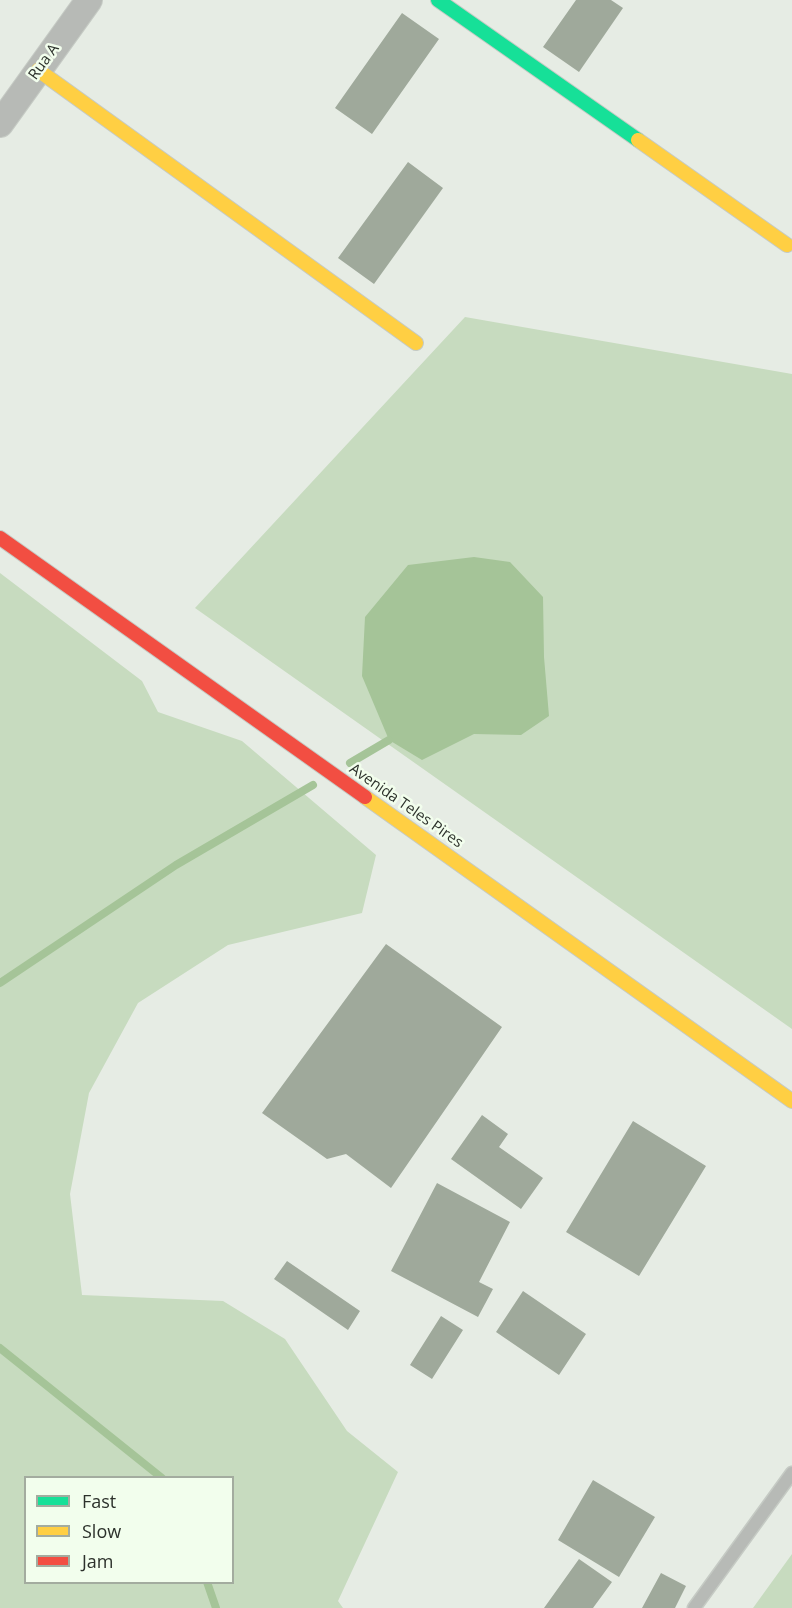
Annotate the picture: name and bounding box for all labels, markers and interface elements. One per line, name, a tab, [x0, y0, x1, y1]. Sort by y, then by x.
street label: Rua A	[25, 40, 63, 84]
street label: Avenida Teles Pires	[346, 760, 466, 852]
legend	[24, 1476, 234, 1584]
text: Fast	[82, 1489, 116, 1513]
text: Slow	[82, 1519, 121, 1543]
text: Jam	[82, 1549, 114, 1573]

